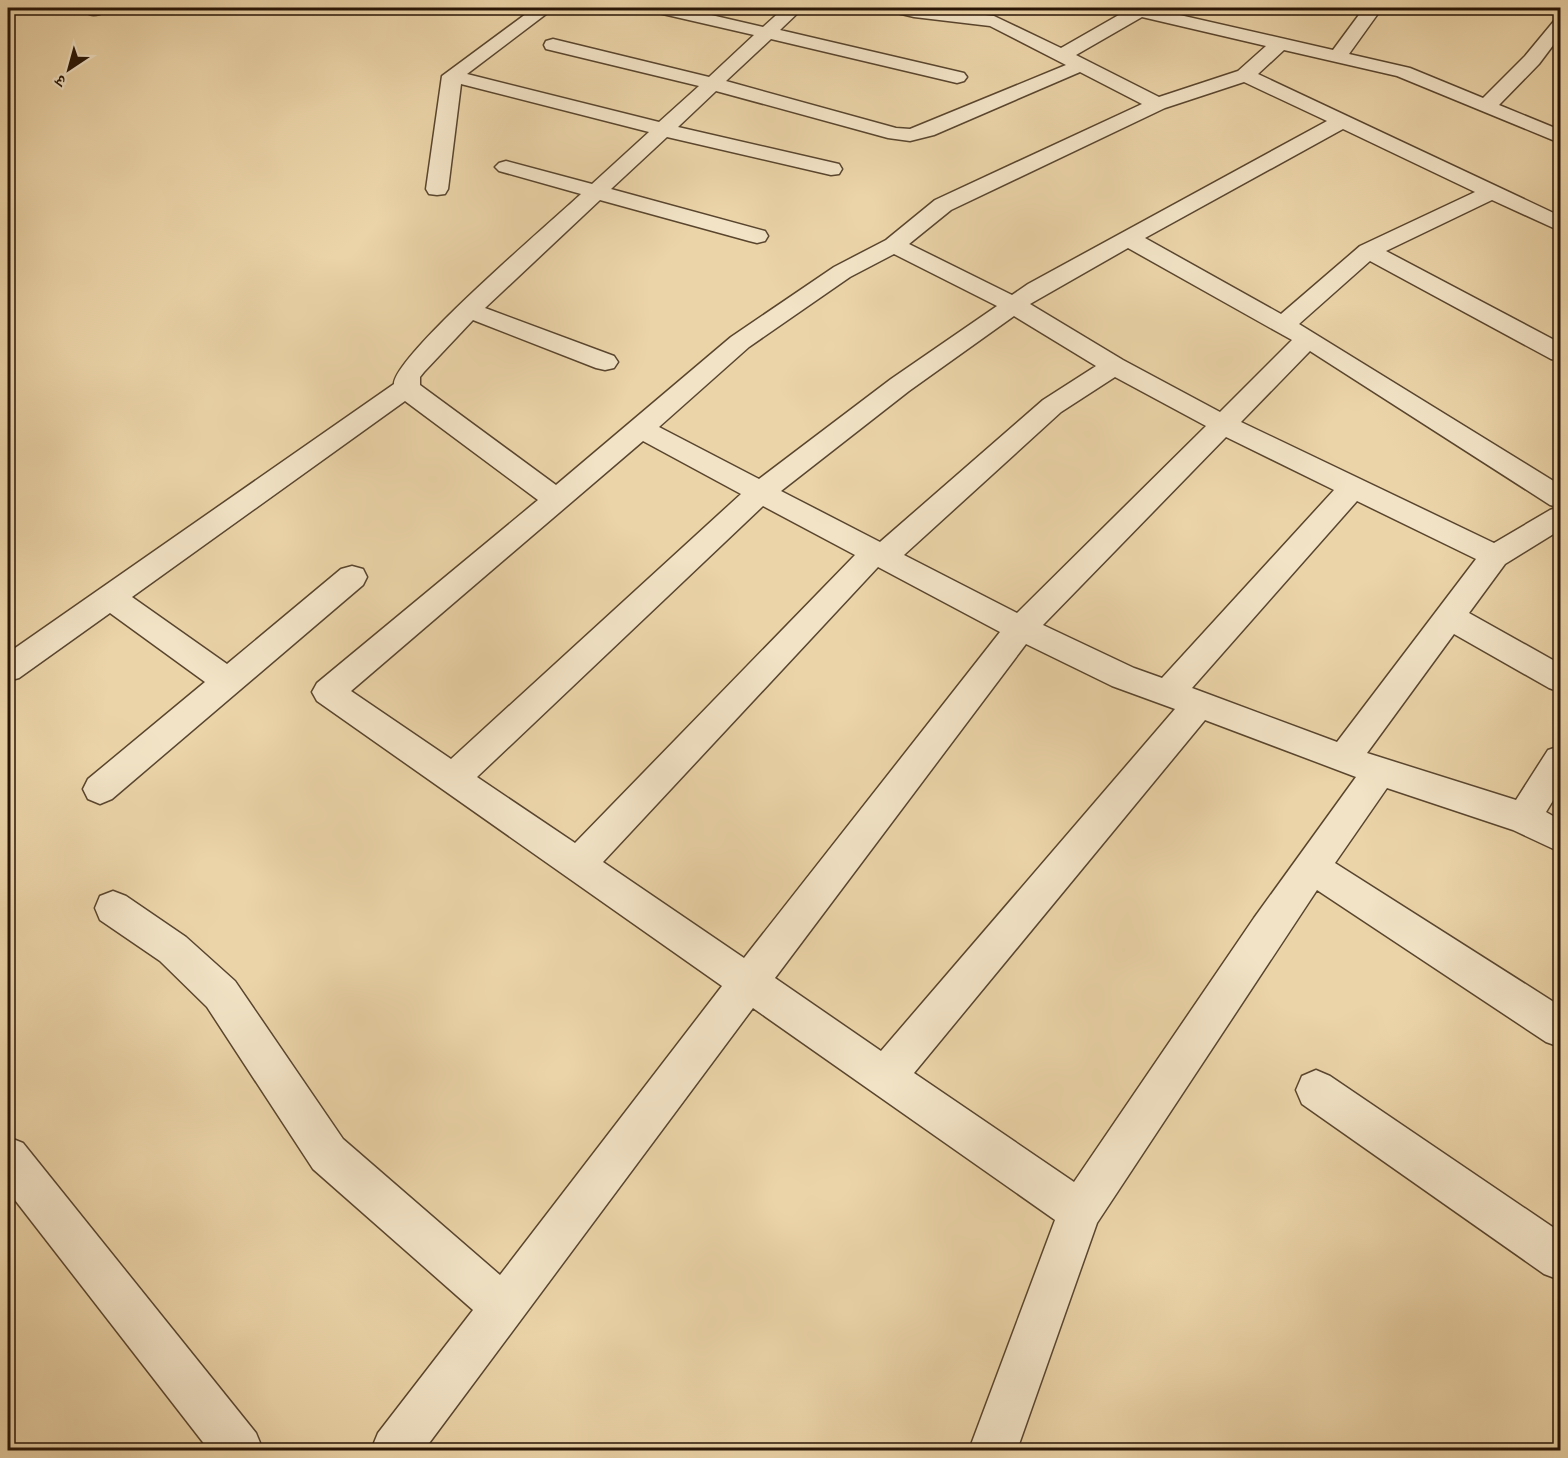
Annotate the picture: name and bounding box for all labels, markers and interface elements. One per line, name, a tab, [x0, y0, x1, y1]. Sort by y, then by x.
north arrow	[39, 39, 99, 99]
text: उ	[50, 70, 70, 91]

